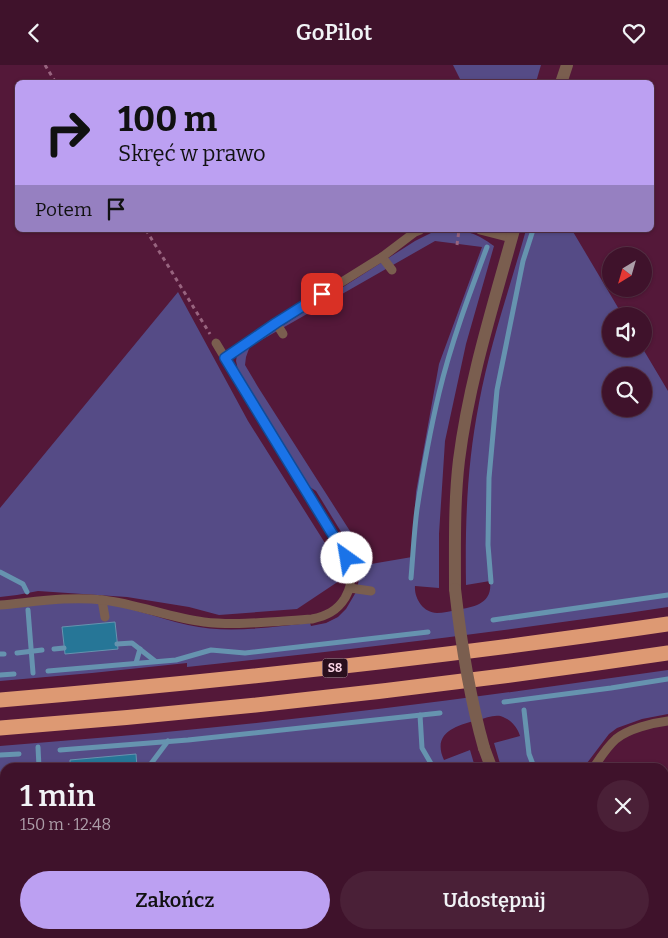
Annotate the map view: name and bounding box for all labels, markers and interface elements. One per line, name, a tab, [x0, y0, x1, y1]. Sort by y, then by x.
icon: back	[20, 19, 48, 47]
text: GoPilot	[296, 19, 372, 46]
icon: heart	[620, 19, 648, 47]
text: 100 m	[118, 98, 217, 140]
icon: right	[35, 100, 100, 165]
text: Skręć w prawo	[118, 140, 266, 167]
icon: arrive	[102, 195, 130, 223]
text: Potem	[35, 198, 92, 221]
north arrow	[602, 247, 652, 297]
map controls	[602, 247, 652, 417]
pin	[301, 273, 343, 315]
icon: arrive	[308, 280, 336, 308]
button: sound	[602, 307, 652, 357]
button: search	[602, 367, 652, 417]
position arrow	[320, 531, 372, 583]
road number: S8	[322, 659, 348, 677]
text: 1 min	[20, 778, 95, 814]
button: close	[597, 780, 649, 832]
text: 150 m · 12:48	[20, 815, 111, 834]
button: Zakończ	[20, 871, 330, 929]
button: Udostępnij	[340, 871, 649, 929]

